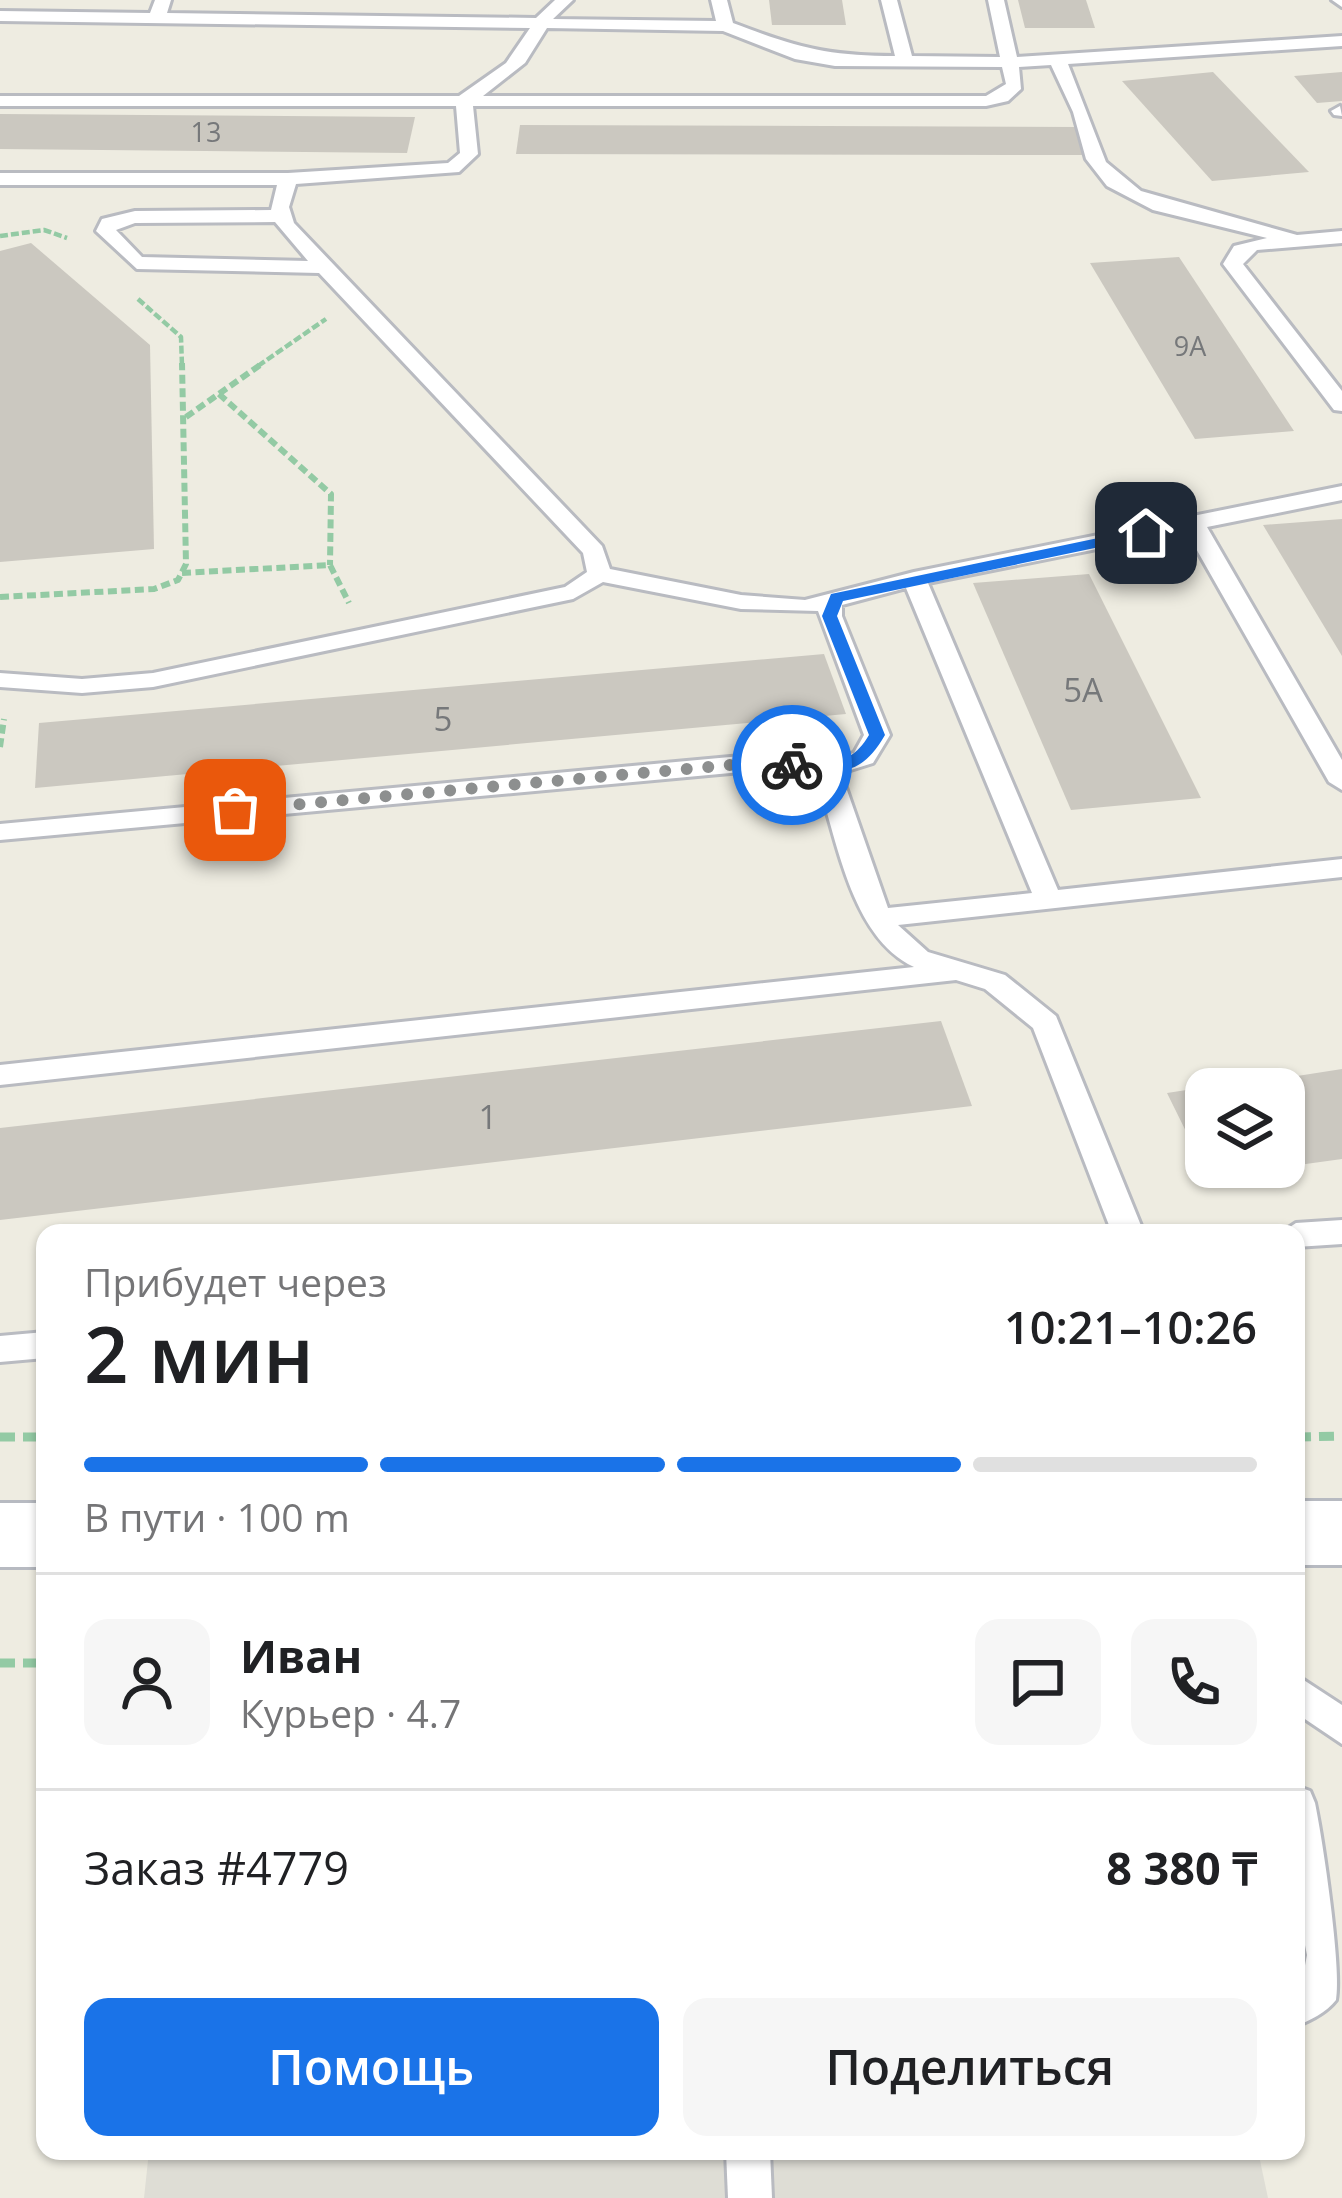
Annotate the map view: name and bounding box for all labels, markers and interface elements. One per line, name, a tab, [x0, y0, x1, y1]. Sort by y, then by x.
house number: 13	[191, 113, 221, 150]
house number: 9А	[1174, 327, 1207, 364]
pin	[1095, 482, 1197, 584]
icon: home	[1113, 500, 1179, 566]
house number: 5А	[1063, 667, 1103, 712]
house number: 5	[434, 696, 452, 741]
courier	[732, 705, 852, 825]
icon: bike	[759, 732, 825, 798]
pin	[184, 759, 286, 861]
icon: bag	[202, 777, 268, 843]
map controls	[1185, 1068, 1305, 1188]
button: layers	[1185, 1068, 1305, 1188]
house number: 1	[479, 1094, 497, 1139]
text: Прибудет через	[84, 1255, 387, 1308]
text: 10:21–10:26	[1004, 1296, 1257, 1357]
text: 2 мин	[84, 1300, 314, 1406]
text: В пути · 100 m	[84, 1490, 350, 1543]
button: person	[84, 1619, 210, 1745]
button: chat	[975, 1619, 1101, 1745]
button: phone	[1131, 1619, 1257, 1745]
text: Иван	[240, 1625, 362, 1686]
text: Курьер · 4.7	[240, 1686, 461, 1739]
text: Заказ #4779	[84, 1837, 349, 1898]
text: 8 380 ₸	[1106, 1837, 1257, 1898]
button: Помощь	[84, 1998, 659, 2136]
button: Поделиться	[683, 1998, 1257, 2136]

